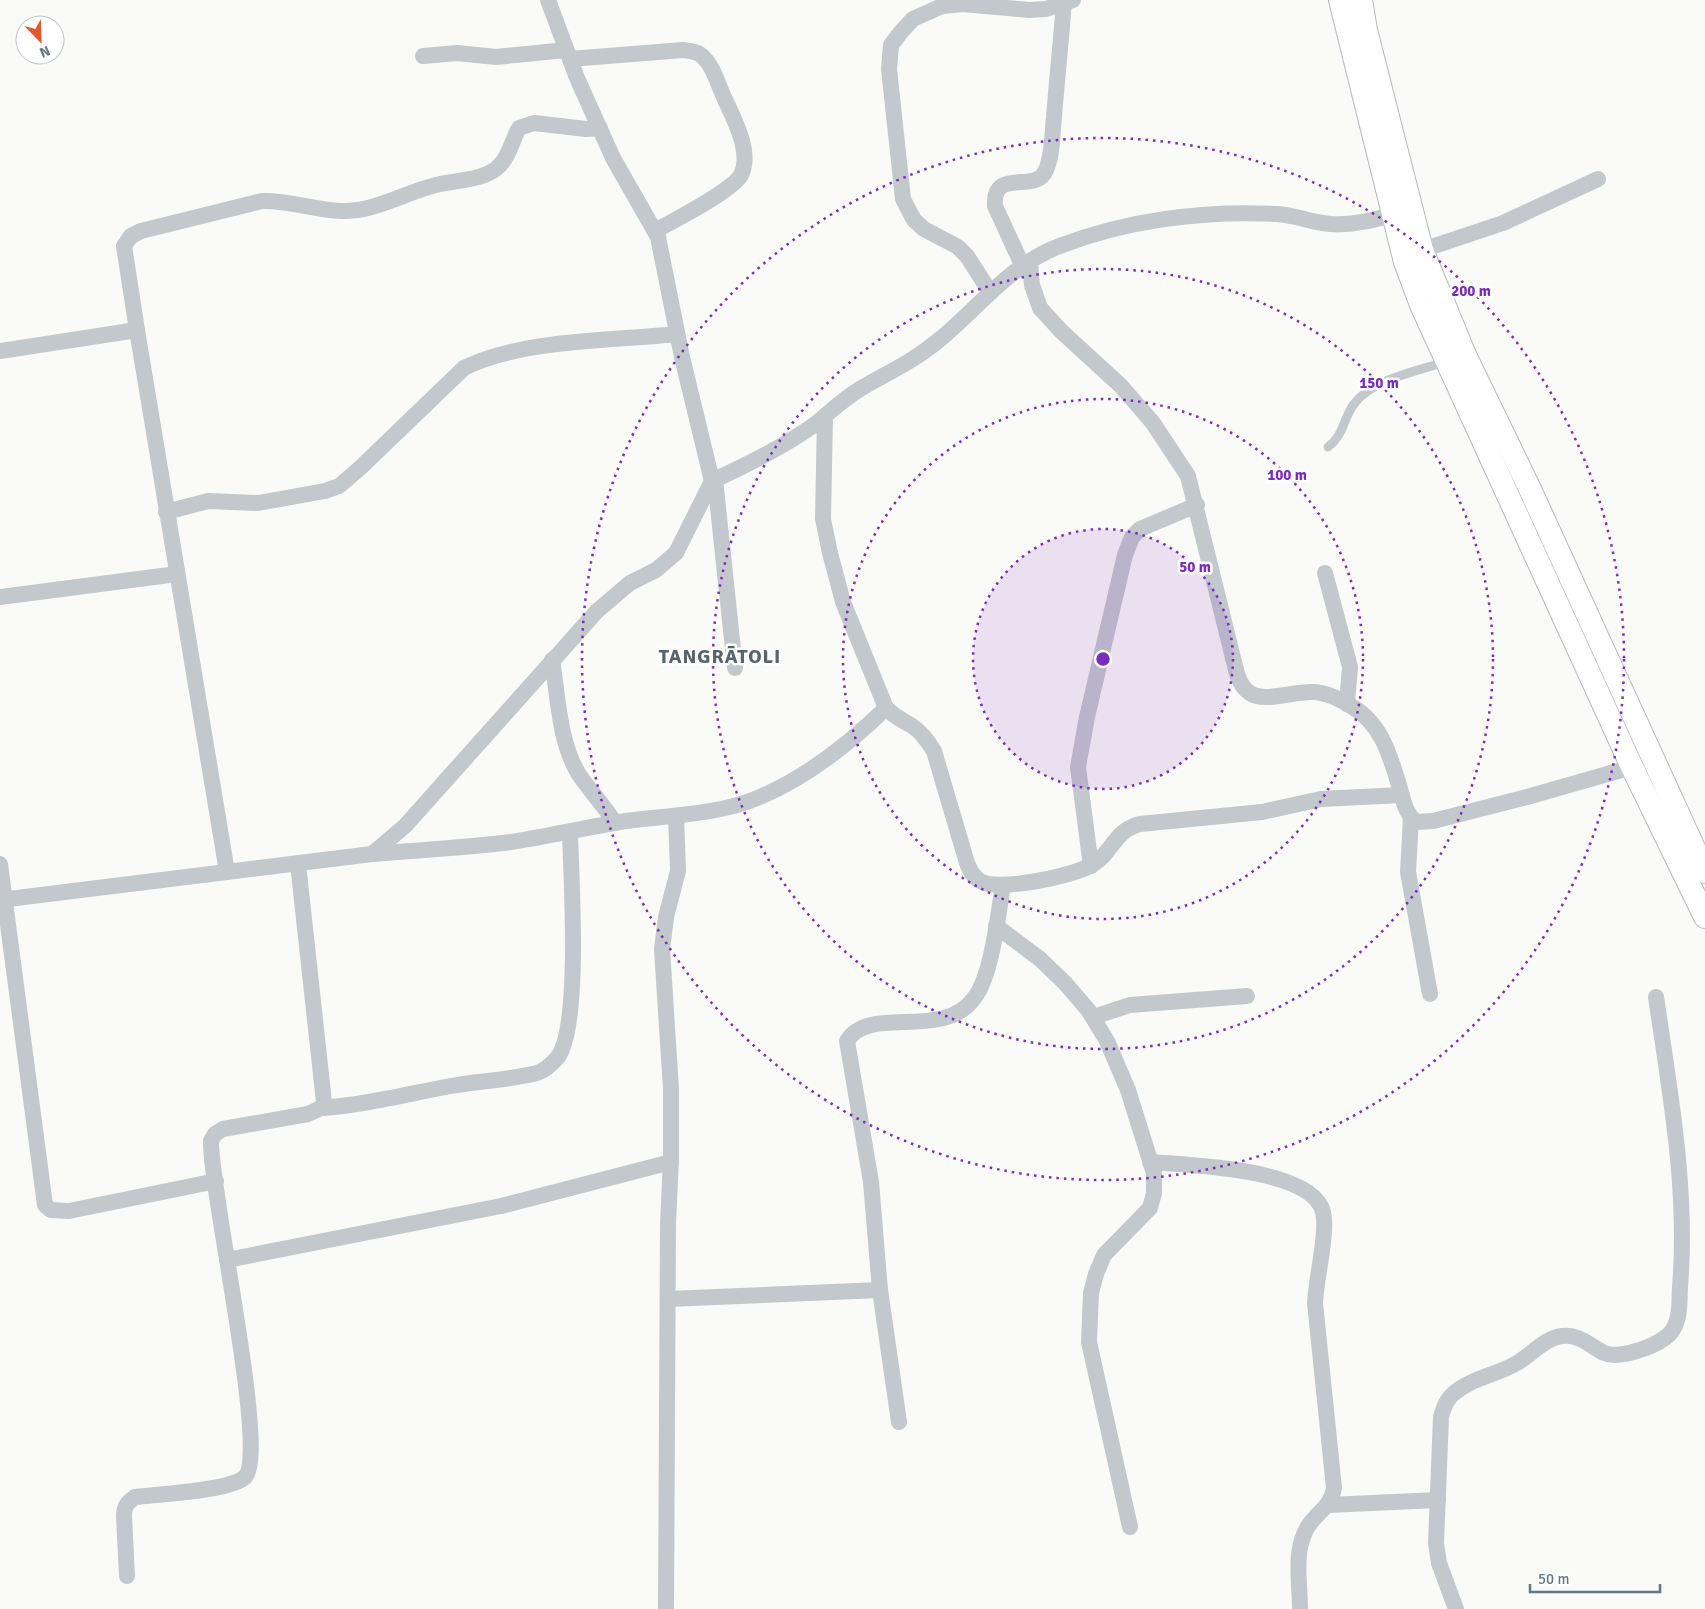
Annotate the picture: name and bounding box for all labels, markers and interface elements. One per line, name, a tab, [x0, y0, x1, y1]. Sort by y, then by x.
north arrow	[15, 15, 65, 65]
text: N	[37, 42, 53, 61]
text: 200 m	[1451, 282, 1491, 300]
text: 150 m	[1359, 374, 1399, 392]
text: 100 m	[1267, 466, 1307, 484]
text: 50 m	[1179, 558, 1211, 576]
district label: TANGRĀTOLI	[659, 644, 781, 669]
centre of rings	[1094, 650, 1112, 668]
scale bar	[1530, 1562, 1660, 1594]
text: 50 m	[1538, 1570, 1569, 1588]

